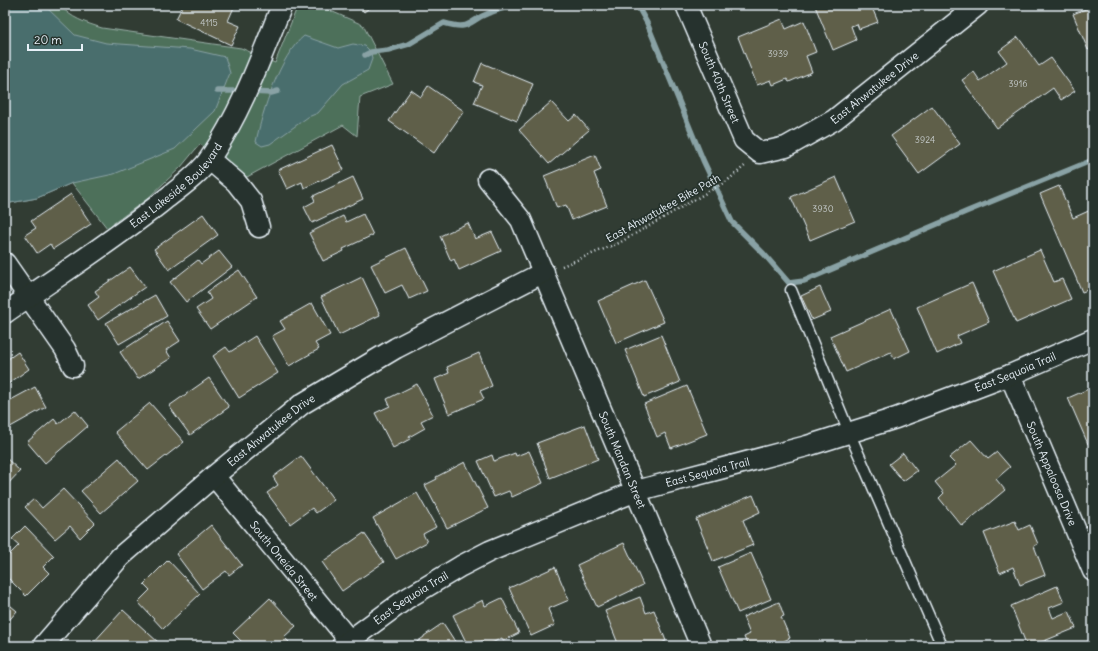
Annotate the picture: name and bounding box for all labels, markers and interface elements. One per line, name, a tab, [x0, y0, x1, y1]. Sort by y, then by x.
house number: 4115	[200, 17, 218, 28]
scale bar	[28, 26, 82, 52]
text: 20 m	[34, 32, 62, 47]
street label: South 40th Street	[696, 39, 743, 125]
house number: 3939	[768, 48, 788, 59]
street label: East Ahwatukee Drive	[828, 48, 921, 127]
house number: 3916	[1008, 78, 1028, 89]
house number: 3924	[915, 134, 935, 145]
street label: East Lakeside Boulevard	[127, 140, 225, 231]
street label: East Ahwatukee Bike Path	[603, 171, 723, 245]
house number: 3930	[812, 203, 834, 214]
street label: East Sequoia Trail	[973, 349, 1058, 395]
street label: East Ahwatukee Drive	[224, 391, 317, 469]
street label: South Mandan Street	[596, 409, 649, 511]
street label: South Appaloosa Drive	[1023, 419, 1080, 528]
street label: East Sequoia Trail	[664, 454, 751, 490]
street label: South Oneida Street	[247, 518, 321, 604]
street label: East Sequoia Trail	[371, 568, 451, 628]

